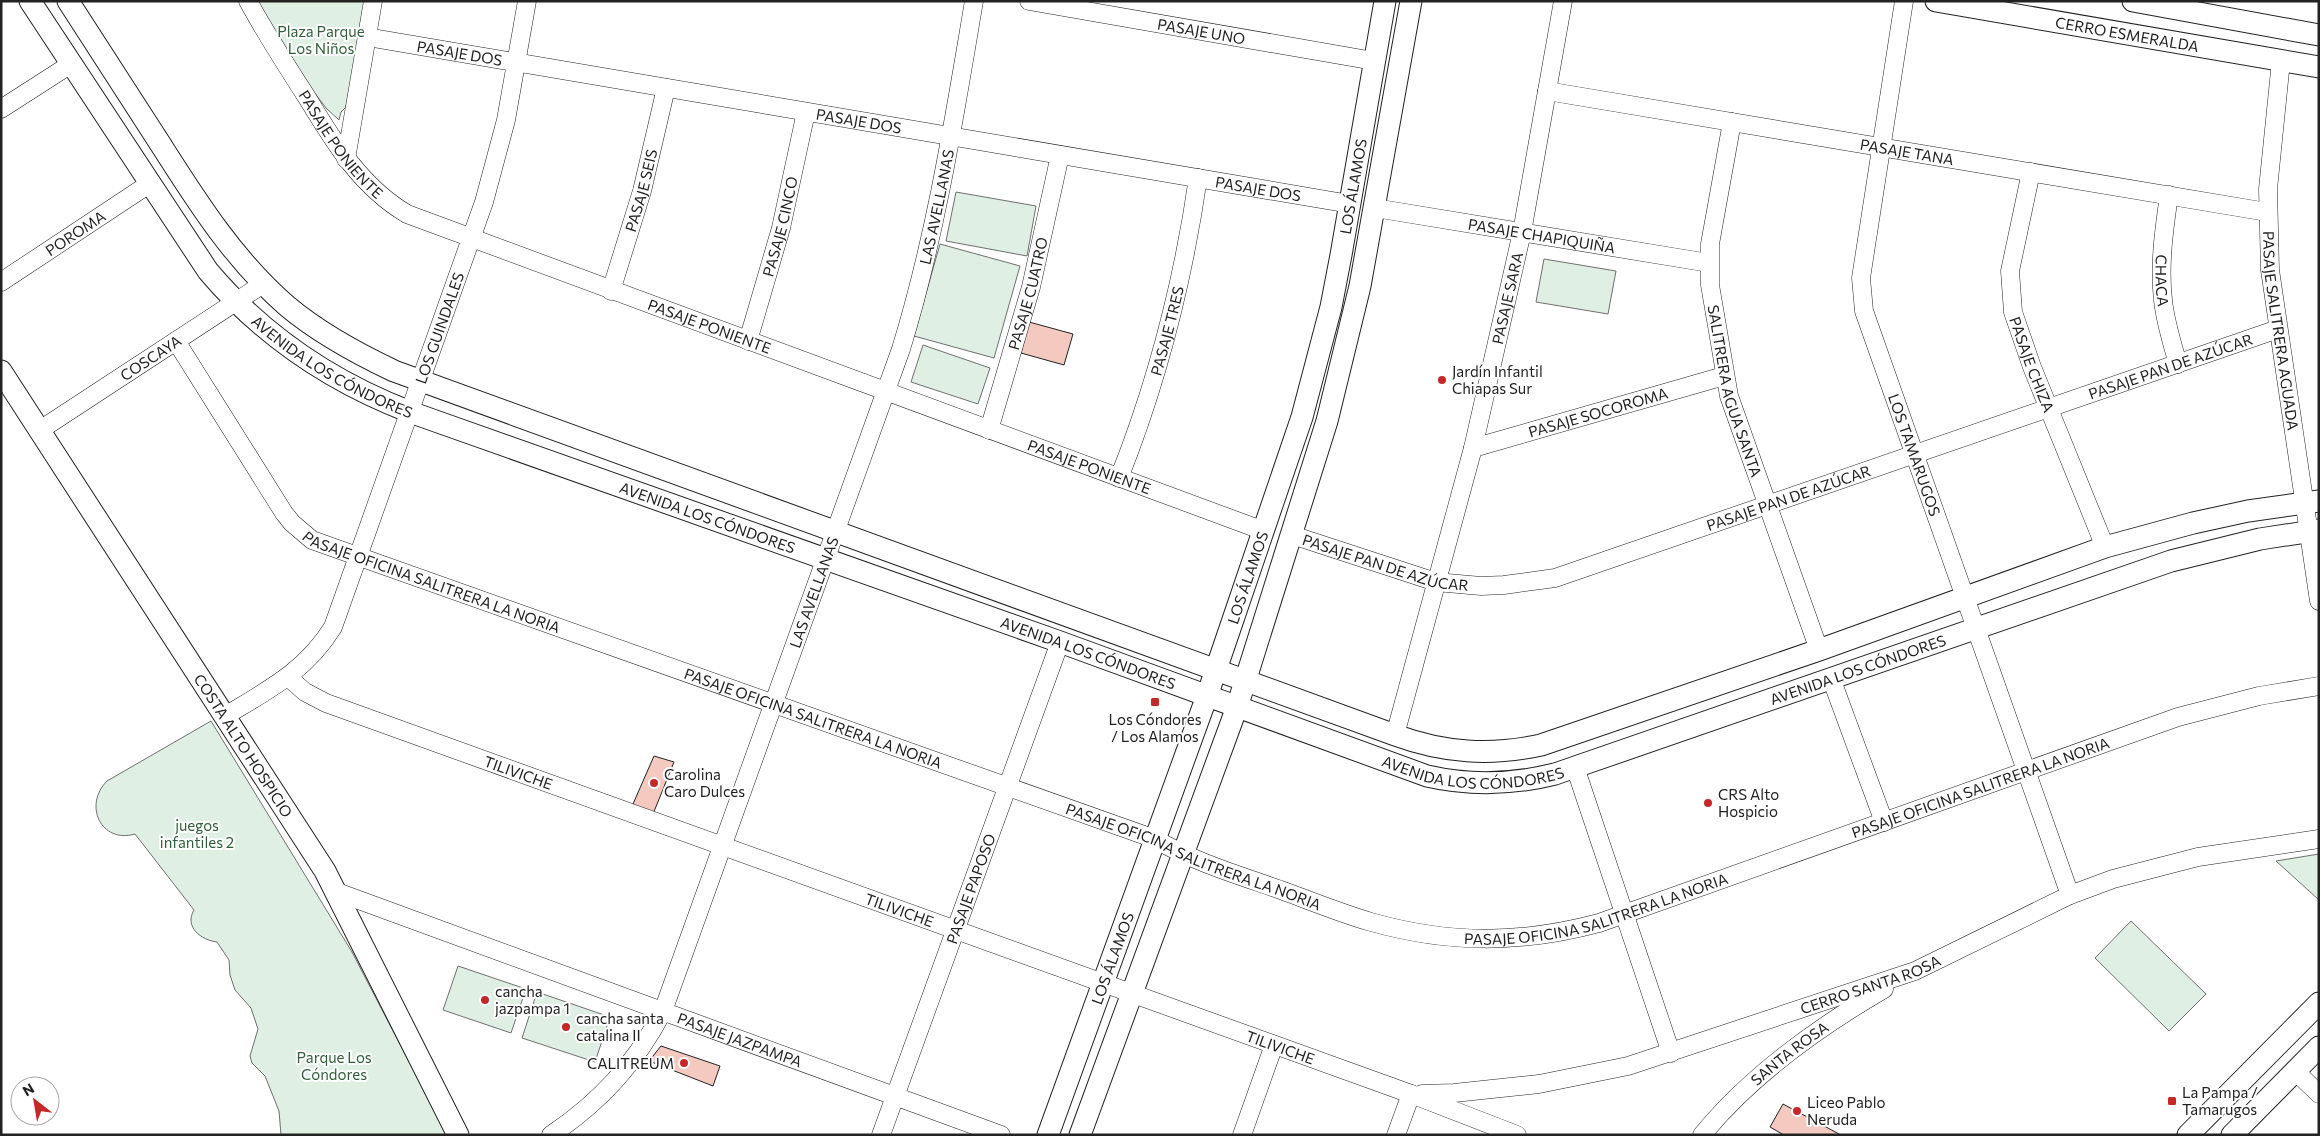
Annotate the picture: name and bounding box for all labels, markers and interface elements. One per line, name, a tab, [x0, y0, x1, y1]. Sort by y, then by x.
street label: CERRO ESMERALDA	[2054, 13, 2200, 55]
street label: PASAJE UNO	[1156, 15, 1247, 47]
park label: Plaza Parque Los Niños	[277, 22, 365, 57]
street label: PASAJE DOS	[416, 37, 504, 69]
street label: PASAJE PONIENTE	[295, 87, 387, 202]
street label: PASAJE DOS	[815, 104, 903, 137]
street label: PASAJE TANA	[1859, 135, 1955, 168]
street label: LOS ÁLAMOS	[1336, 137, 1370, 236]
street label: PASAJE SEIS	[621, 147, 661, 234]
street label: LAS AVELLANAS	[915, 148, 957, 266]
street label: PASAJE DOS	[1214, 172, 1303, 205]
street label: PASAJE CINCO	[758, 175, 801, 279]
street label: POROMA	[42, 207, 109, 259]
street label: PASAJE CHAPIQUIÑA	[1467, 214, 1617, 256]
street label: PASAJE SALITRERA AGUADA	[2260, 231, 2303, 431]
street label: PASAJE CUATRO	[1004, 235, 1051, 352]
street label: PASAJE SARA	[1488, 250, 1526, 346]
street label: CHACA	[2153, 254, 2173, 307]
street label: LOS GUINDALES	[411, 270, 467, 386]
street label: PASAJE TRES	[1146, 284, 1187, 378]
street label: PASAJE PONIENTE	[645, 295, 774, 357]
street label: SALITRERA AGUA SANTA	[1705, 303, 1766, 479]
street label: AVENIDA LOS CÓNDORES	[248, 311, 415, 421]
street label: PASAJE CHIZA	[2006, 314, 2058, 415]
street label: PASAJE PAN DE AZÚCAR	[2086, 329, 2255, 403]
street label: COSCAYA	[116, 331, 184, 384]
place label: Jardín Infantil Chiapas Sur	[1452, 362, 1543, 397]
marker: Jardín Infantil Chiapas Sur	[1436, 374, 1448, 386]
street label: PASAJE SOCOROMA	[1526, 384, 1670, 441]
street label: LOS TAMARUGOS	[1885, 391, 1945, 519]
street label: PASAJE PONIENTE	[1025, 435, 1154, 498]
street label: PASAJE PAN DE AZÚCAR	[1704, 461, 1873, 534]
street label: AVENIDA LOS CÓNDORES	[617, 478, 798, 557]
street label: PASAJE OFICINA SALITRERA LA NORIA	[299, 527, 563, 636]
street label: LOS ÁLAMOS	[1223, 529, 1271, 626]
street label: PASAJE PAN DE AZÚCAR	[1300, 530, 1469, 594]
street label: LAS AVELLANAS	[785, 534, 842, 650]
street label: AVENIDA LOS CÓNDORES	[998, 613, 1179, 693]
street label: AVENIDA LOS CÓNDORES	[1767, 631, 1948, 708]
street label: PASAJE OFICINA SALITRERA LA NORIA	[682, 664, 945, 772]
street label: COSTA ALTO HOSPICIO	[191, 670, 297, 820]
marker: Los Cóndores / Los Alamos	[1149, 696, 1161, 708]
place label: Los Cóndores / Los Alamos	[1108, 710, 1202, 745]
street label: PASAJE OFICINA SALITRERA LA NORIA	[1849, 733, 2112, 841]
street label: AVENIDA LOS CÓNDORES	[1380, 751, 1566, 792]
street label: TILIVICHE	[482, 752, 555, 793]
place label: Carolina Caro Dulces	[664, 765, 745, 800]
marker: Carolina Caro Dulces	[648, 777, 660, 789]
place label: CRS Alto Hospicio	[1718, 785, 1779, 820]
marker: CRS Alto Hospicio	[1702, 797, 1714, 809]
street label: PASAJE OFICINA SALITRERA LA NORIA	[1064, 799, 1324, 913]
park label: juegos infantiles 2	[160, 816, 234, 851]
street label: PASAJE PAPOSO	[942, 831, 999, 946]
street label: PASAJE OFICINA SALITRERA LA NORIA	[1464, 869, 1730, 948]
street label: TILIVICHE	[863, 889, 936, 930]
street label: LOS ÁLAMOS	[1087, 910, 1137, 1007]
street label: CERRO SANTA ROSA	[1798, 951, 1943, 1017]
place label: cancha jazpampa 1	[495, 982, 570, 1017]
marker: cancha jazpampa 1	[479, 994, 491, 1006]
street label: PASAJE JAZPAMPA	[675, 1008, 805, 1070]
place label: cancha santa catalina II	[576, 1009, 664, 1044]
street label: SANTA ROSA	[1747, 1018, 1832, 1089]
marker: cancha santa catalina II	[560, 1021, 572, 1033]
street label: TILIVICHE	[1244, 1026, 1317, 1068]
park label: Parque Los Cóndores	[296, 1048, 372, 1083]
place label: CALITREUM	[587, 1054, 674, 1072]
marker: CALITREUM	[678, 1057, 690, 1069]
north arrow	[10, 1076, 60, 1126]
text: N	[19, 1079, 37, 1099]
place label: La Pampa / Tamarugos	[2182, 1083, 2258, 1118]
place label: Liceo Pablo Neruda	[1807, 1093, 1886, 1128]
marker: La Pampa / Tamarugos	[2166, 1095, 2178, 1107]
marker: Liceo Pablo Neruda	[1791, 1105, 1803, 1117]

